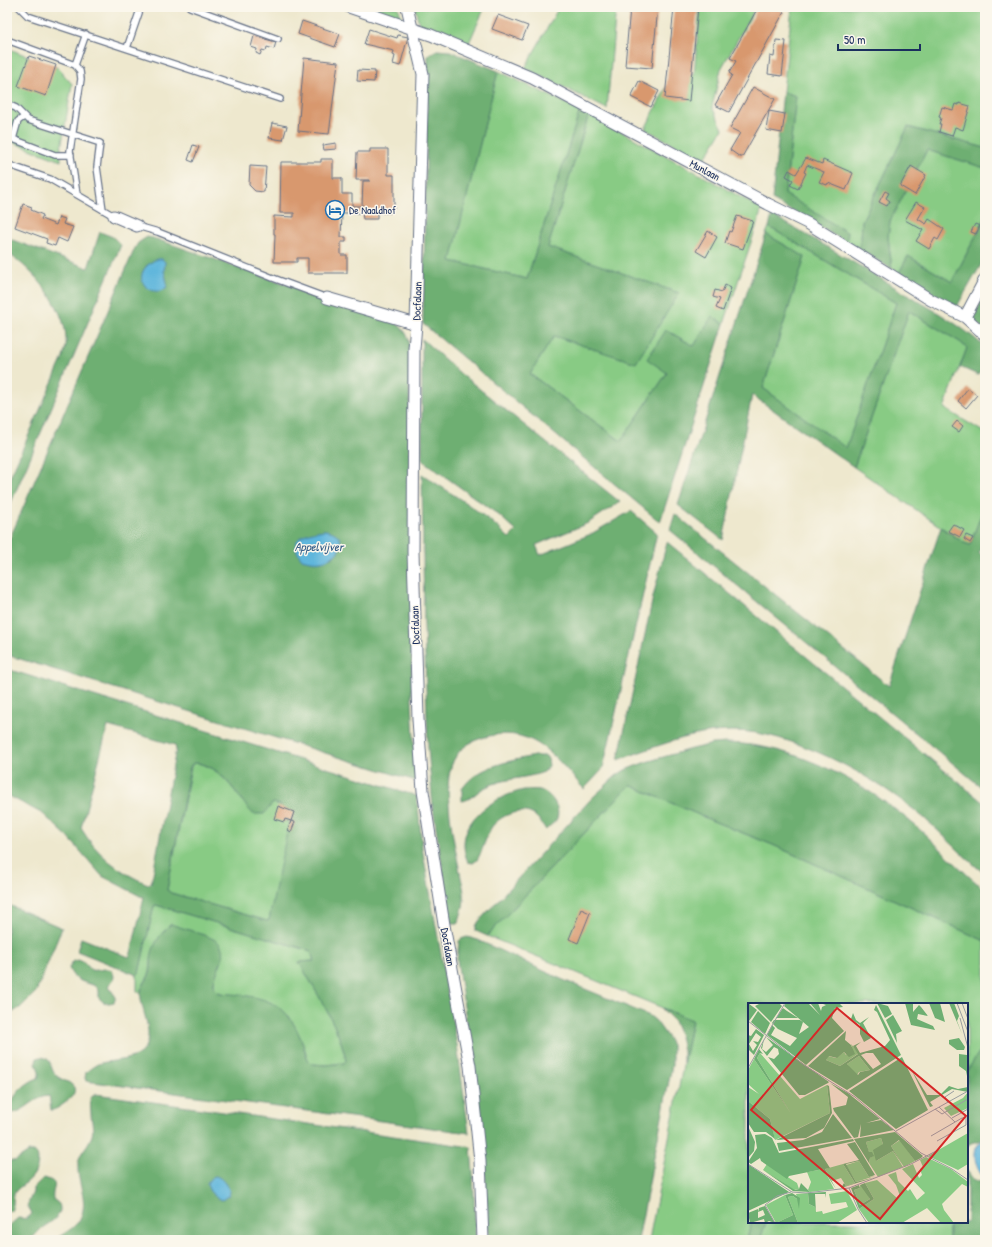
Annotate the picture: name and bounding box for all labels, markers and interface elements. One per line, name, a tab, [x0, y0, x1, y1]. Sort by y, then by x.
scale bar	[838, 26, 920, 52]
text: 50 m	[844, 31, 865, 48]
street label: Munlaan	[687, 156, 723, 184]
hotel icon: De Naaldhof	[324, 199, 346, 221]
place label: De Naaldhof	[349, 203, 396, 217]
street label: Docfalaan	[409, 281, 425, 321]
water label: Appelvijver	[295, 538, 345, 555]
street label: Docfalaan	[407, 605, 423, 645]
street label: Docfalaan	[438, 927, 458, 967]
inset map	[748, 1003, 968, 1223]

